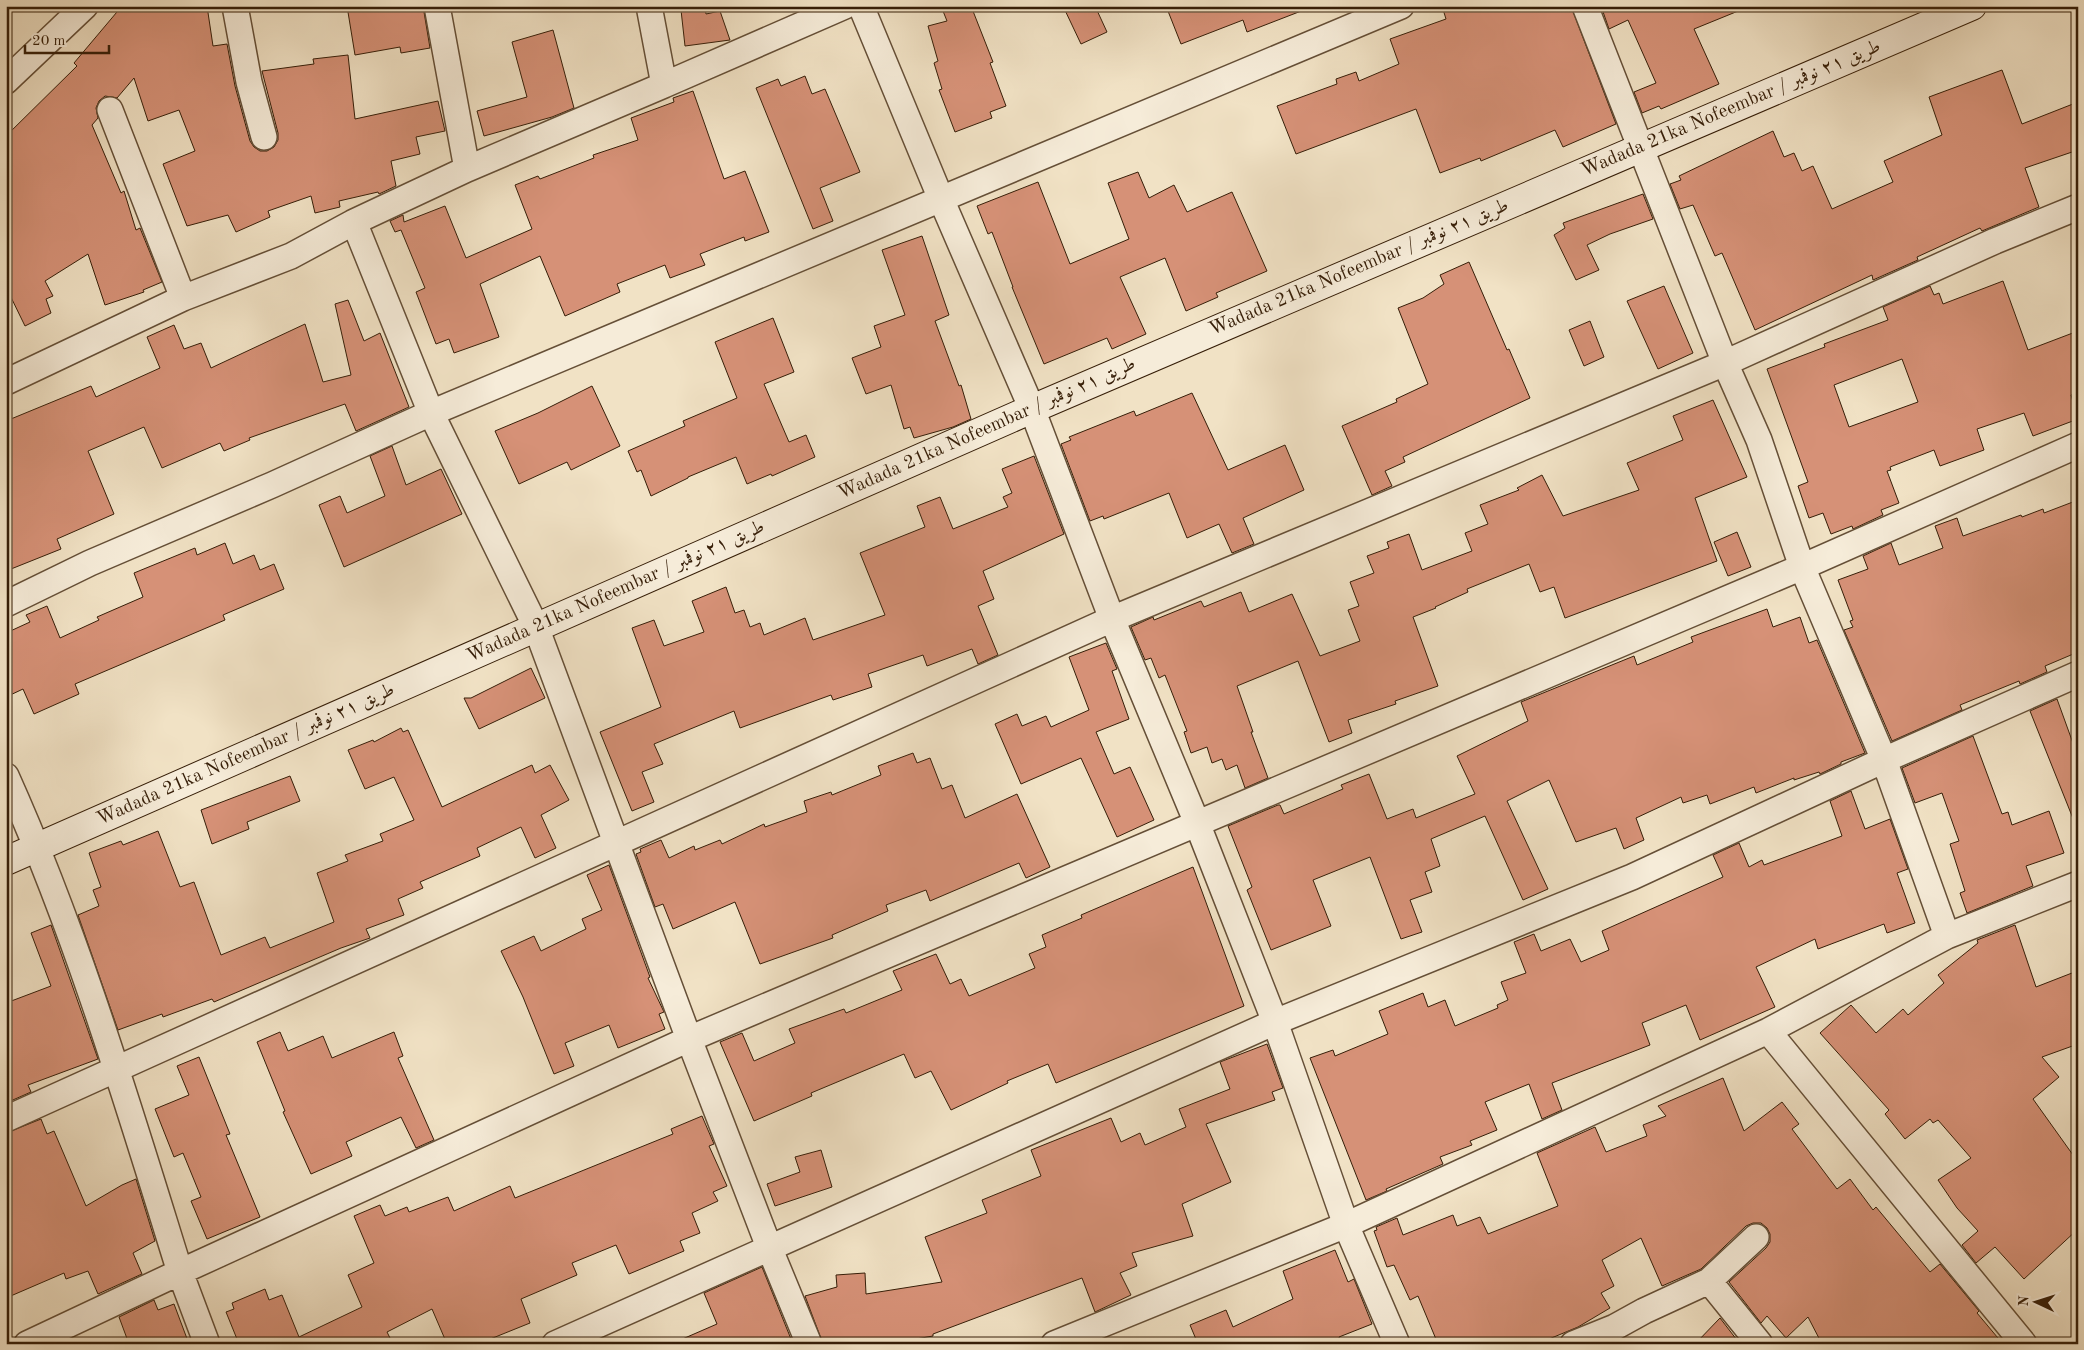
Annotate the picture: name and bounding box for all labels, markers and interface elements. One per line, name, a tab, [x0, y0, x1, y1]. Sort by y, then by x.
scale bar	[25, 22, 109, 54]
text: 20 m	[32, 34, 66, 49]
street label: Wadada 21ka Nofeembar / طريق ٢١ نوفمبر	[1578, 35, 1884, 182]
street label: Wadada 21ka Nofeembar / طريق ٢١ نوفمبر	[1206, 194, 1512, 341]
street label: Wadada 21ka Nofeembar / طريق ٢١ نوفمبر	[835, 353, 1139, 504]
street label: Wadada 21ka Nofeembar / طريق ٢١ نوفمبر	[464, 516, 768, 667]
street label: Wadada 21ka Nofeembar / طريق ٢١ نوفمبر	[94, 679, 398, 830]
north arrow	[2012, 1278, 2062, 1328]
text: N	[2017, 1295, 2031, 1307]

